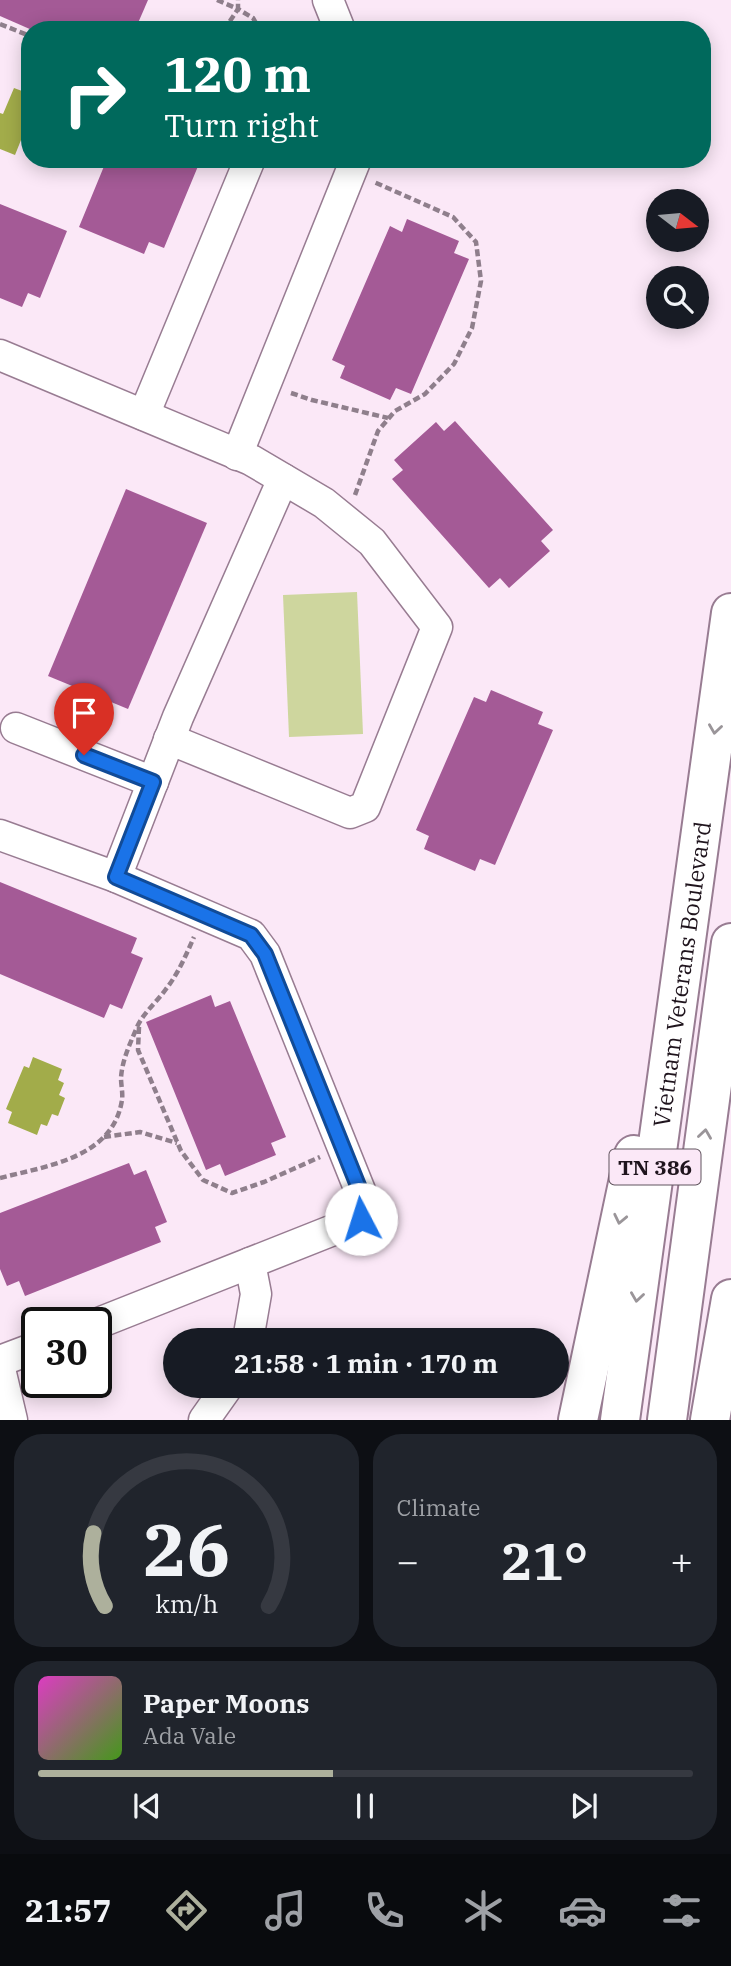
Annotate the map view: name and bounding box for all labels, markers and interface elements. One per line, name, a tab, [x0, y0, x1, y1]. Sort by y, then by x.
text: 120 m	[164, 42, 311, 105]
icon: right	[49, 49, 140, 140]
text: Turn right	[164, 104, 319, 146]
north arrow	[646, 189, 709, 252]
map controls	[646, 189, 709, 329]
button: search	[646, 266, 709, 329]
pin	[54, 683, 114, 755]
icon: arrive	[65, 694, 103, 732]
one-way arrow	[708, 723, 723, 735]
street label: Vietnam Veterans Boulevard	[645, 819, 717, 1129]
one-way arrow	[697, 1128, 712, 1140]
road number: TN 386	[610, 1150, 700, 1184]
position arrow	[324, 1182, 398, 1256]
one-way arrow	[613, 1213, 628, 1225]
one-way arrow	[630, 1291, 645, 1303]
speed limit sign: 30	[21, 1307, 112, 1398]
text: 21:58 · 1 min · 170 m	[234, 1346, 498, 1380]
text: Climate	[397, 1492, 480, 1522]
text: 26	[143, 1502, 230, 1597]
text: 21°	[501, 1527, 588, 1594]
text: −	[397, 1536, 419, 1585]
text: +	[670, 1536, 693, 1585]
text: km/h	[155, 1587, 218, 1620]
text: Paper Moons	[143, 1686, 310, 1720]
text: Ada Vale	[143, 1720, 236, 1750]
icon: previous	[128, 1787, 166, 1825]
icon: pause	[346, 1787, 384, 1825]
icon: next	[565, 1787, 603, 1825]
icon: directions	[162, 1886, 211, 1935]
icon: music	[261, 1886, 310, 1935]
icon: phone	[360, 1886, 409, 1935]
icon: climate	[459, 1886, 508, 1935]
icon: car	[558, 1886, 607, 1935]
icon: filters	[657, 1886, 706, 1935]
text: 21:57	[25, 1889, 112, 1931]

